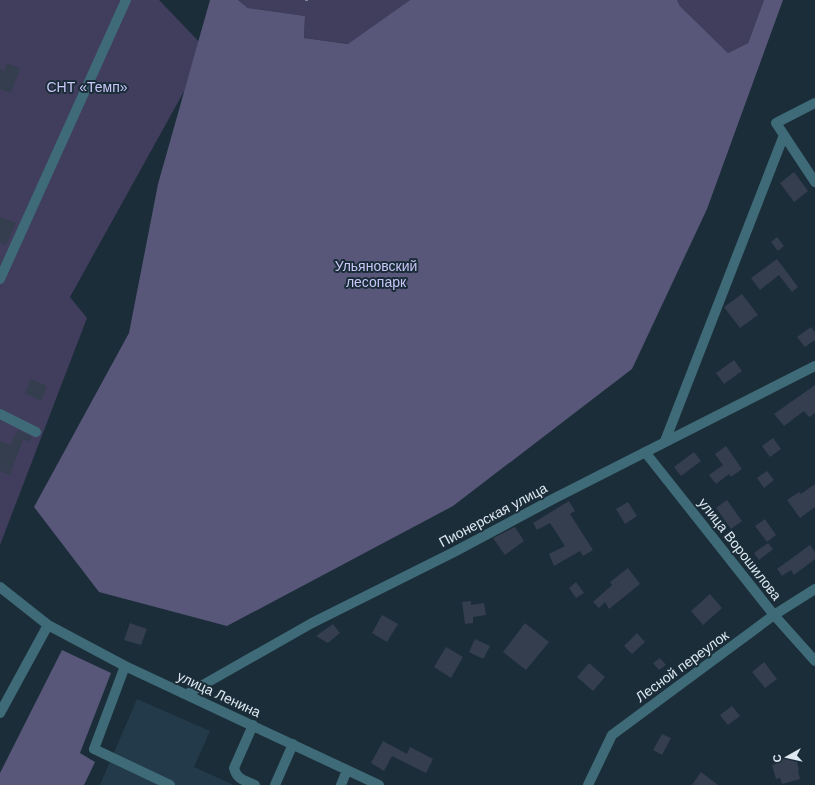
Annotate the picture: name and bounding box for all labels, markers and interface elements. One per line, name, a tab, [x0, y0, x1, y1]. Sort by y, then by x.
park label: СНТ «Темп»	[47, 79, 128, 95]
park label: Ульяновский лесопарк	[335, 258, 417, 290]
street label: Пионерская улица	[436, 480, 550, 550]
street label: улица Ворошилова	[695, 495, 785, 603]
street label: Лесной переулок	[632, 626, 732, 705]
street label: улица Ленина	[175, 668, 264, 720]
north arrow	[767, 737, 807, 777]
text: С	[771, 754, 784, 763]

